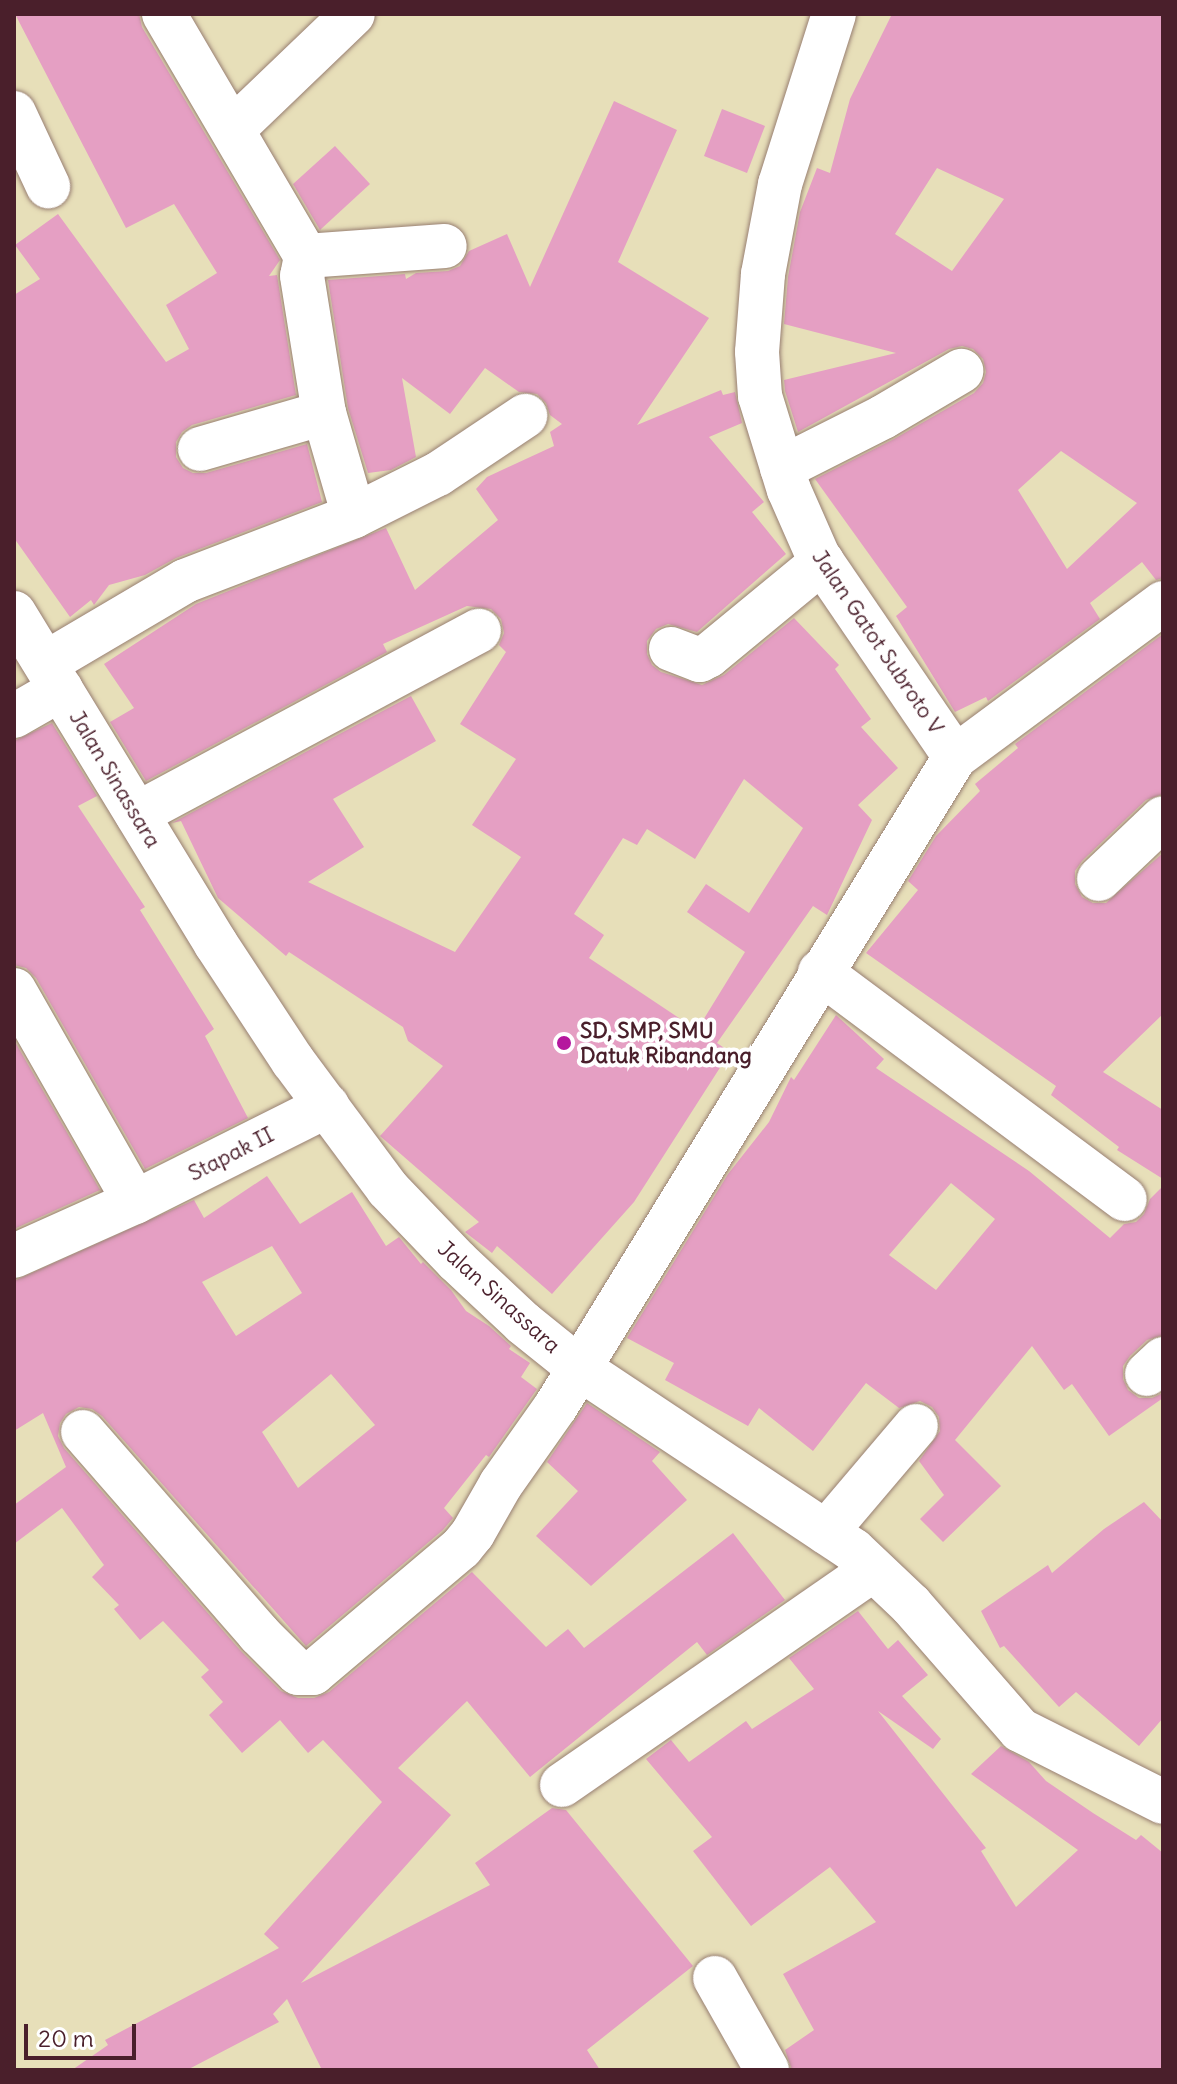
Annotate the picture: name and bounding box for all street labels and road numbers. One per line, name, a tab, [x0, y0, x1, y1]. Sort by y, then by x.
street label: Jalan Gatot Subroto V	[806, 545, 950, 739]
street label: Jalan Sinassara	[64, 706, 166, 852]
street label: Stapak II	[184, 1121, 278, 1187]
street label: Jalan Sinassara	[432, 1235, 566, 1359]

